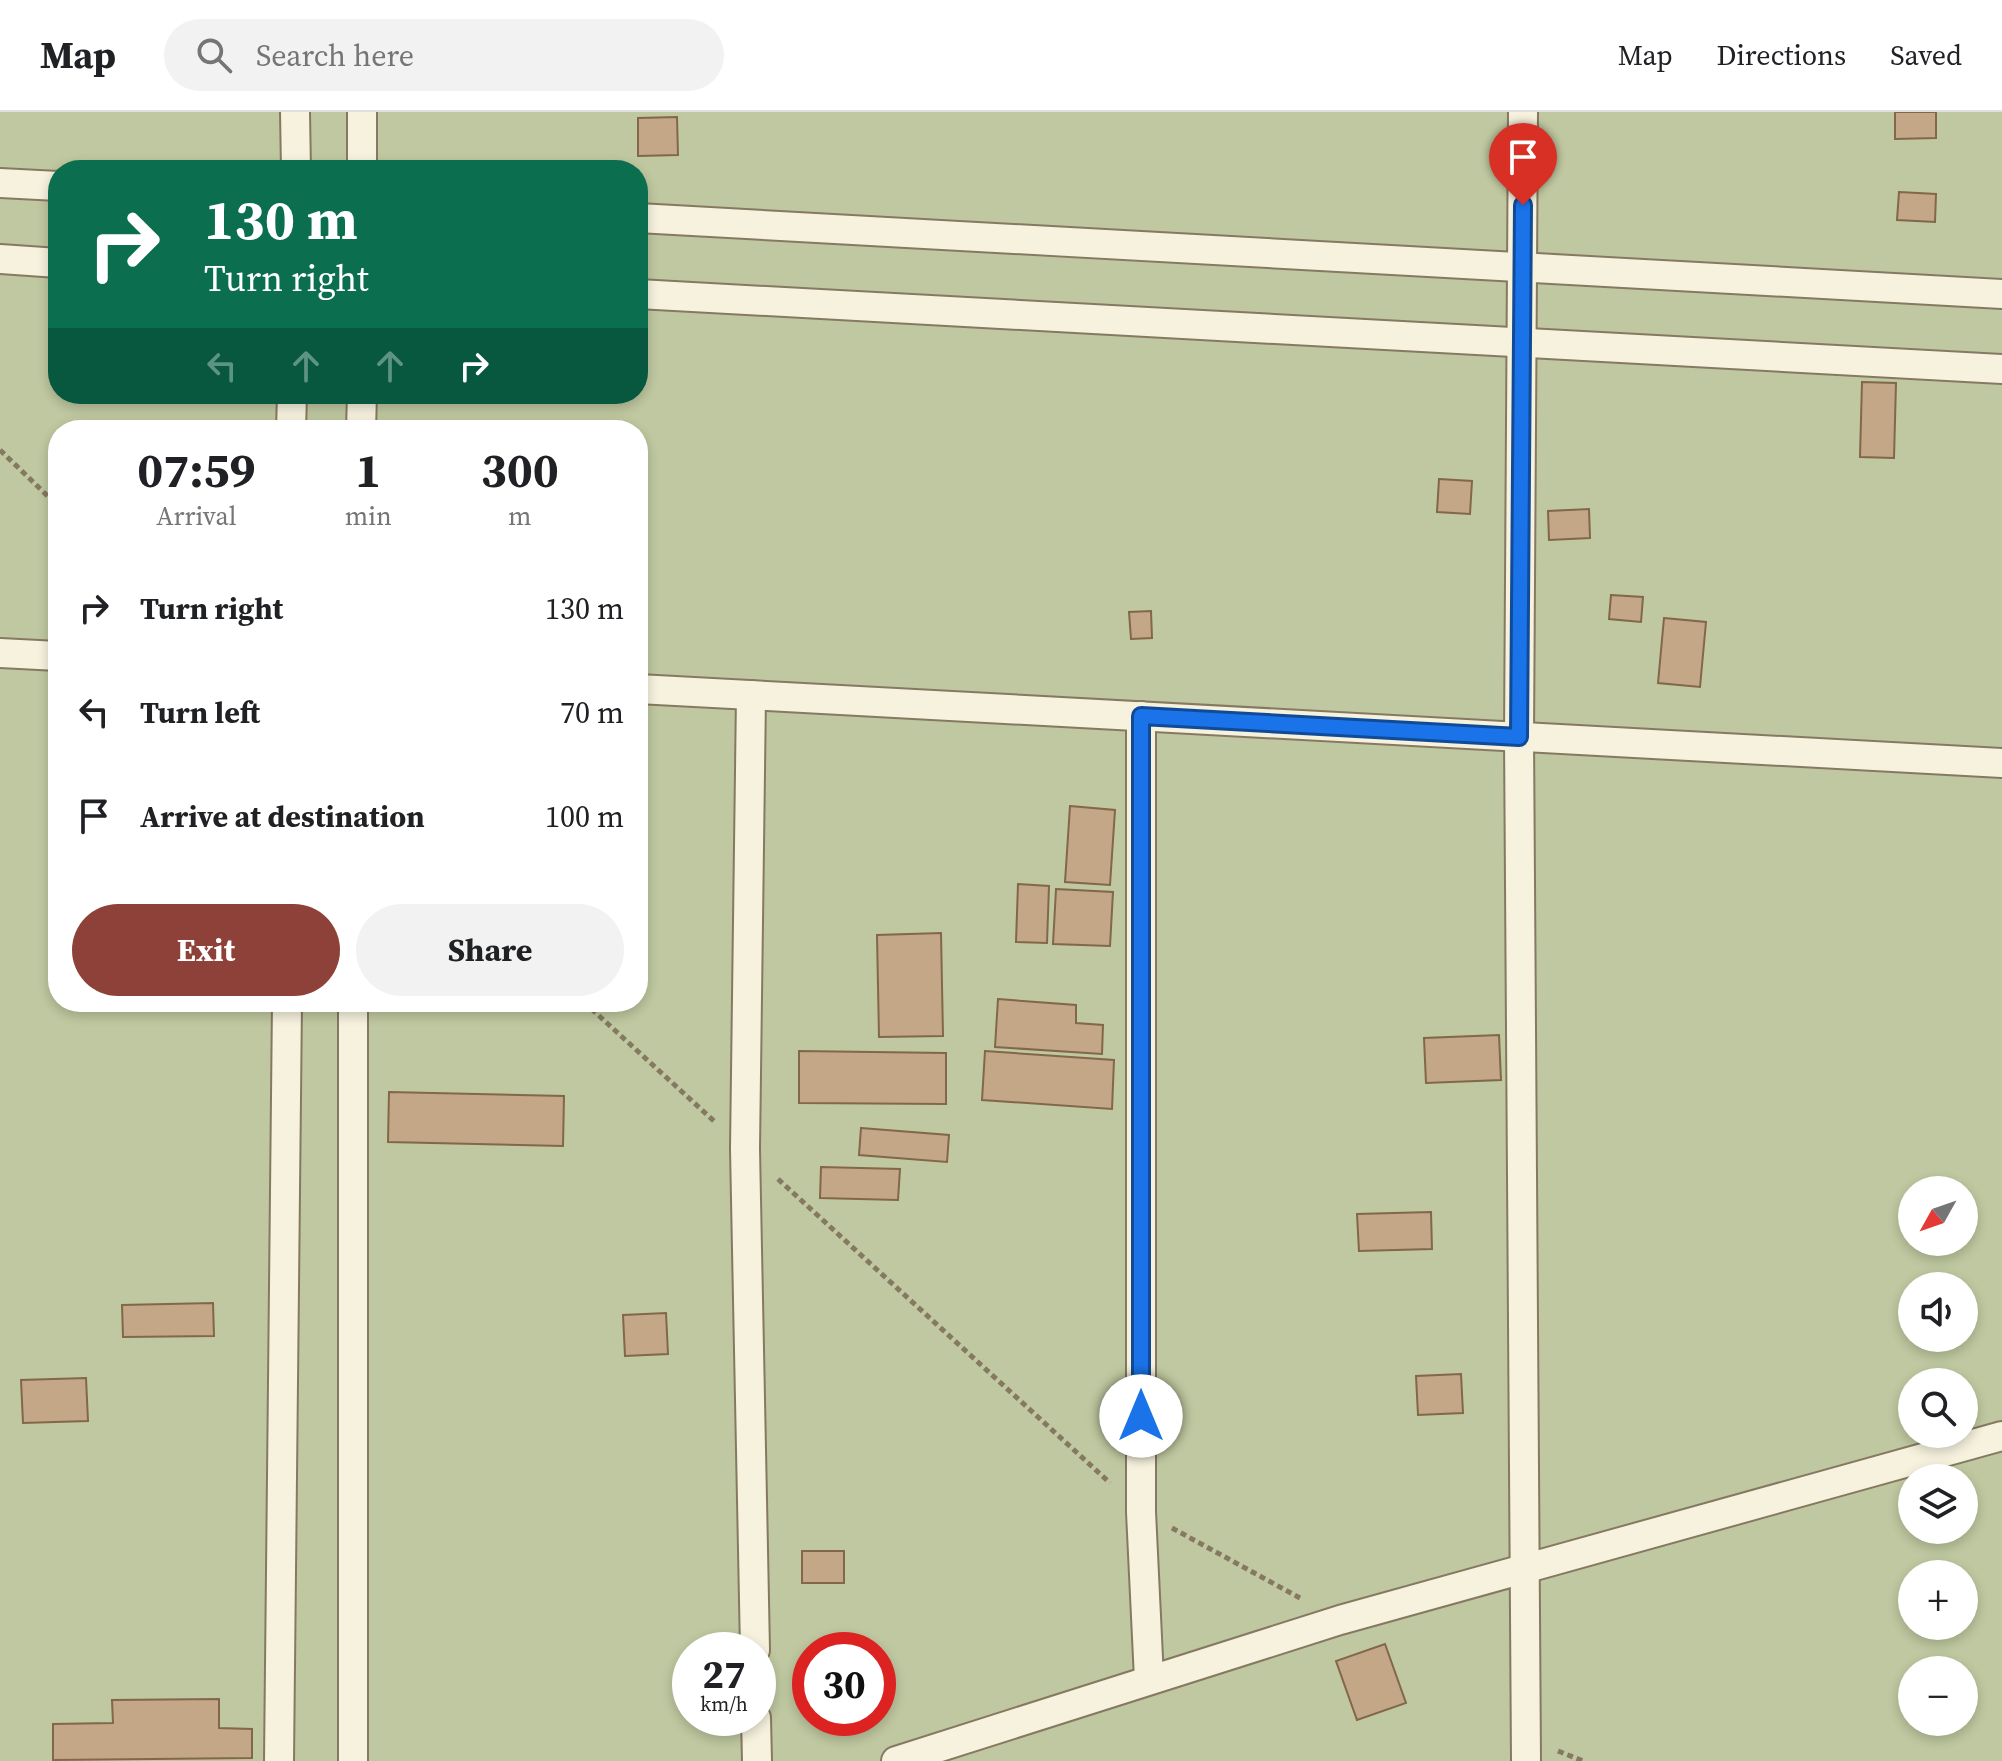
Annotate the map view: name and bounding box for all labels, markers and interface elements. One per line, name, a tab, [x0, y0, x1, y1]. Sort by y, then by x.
search box	[164, 19, 724, 91]
text: Map	[40, 29, 116, 81]
icon: search	[192, 33, 236, 77]
text: Search here	[256, 35, 414, 76]
text: Map	[1618, 36, 1673, 74]
text: Directions	[1717, 36, 1846, 74]
text: Saved	[1890, 36, 1962, 74]
pin	[1489, 123, 1557, 205]
icon: arrive	[1501, 135, 1545, 179]
text: 130 m	[204, 181, 358, 258]
icon: right	[72, 192, 176, 296]
text: Turn right	[204, 254, 369, 303]
icon: left	[200, 344, 244, 388]
icon: ahead	[284, 344, 328, 388]
icon: ahead	[368, 344, 412, 388]
icon: right	[452, 344, 496, 388]
text: 07:59	[137, 437, 256, 503]
text: 1	[355, 437, 381, 503]
text: 300	[481, 437, 559, 503]
text: Arrival	[156, 498, 237, 534]
text: min	[345, 498, 392, 534]
text: m	[508, 498, 532, 534]
icon: right	[72, 586, 116, 630]
text: Turn right	[140, 588, 283, 629]
text: 130 m	[545, 588, 624, 629]
icon: left	[72, 690, 116, 734]
text: Turn left	[140, 692, 260, 733]
text: 70 m	[560, 692, 624, 733]
icon: arrive	[72, 794, 116, 838]
text: Arrive at destination	[140, 796, 425, 837]
text: 100 m	[545, 796, 624, 837]
button: Exit	[72, 904, 340, 996]
button: Share	[356, 904, 624, 996]
north arrow	[1898, 1176, 1978, 1256]
map controls	[1898, 1176, 1978, 1736]
button: sound	[1898, 1272, 1978, 1352]
button: search	[1898, 1368, 1978, 1448]
position arrow	[1099, 1374, 1183, 1458]
button: layers	[1898, 1464, 1978, 1544]
button: +	[1898, 1560, 1978, 1640]
speed limit sign: 30	[792, 1632, 896, 1736]
text: 27	[702, 1647, 746, 1701]
button: −	[1898, 1656, 1978, 1736]
text: km/h	[700, 1690, 748, 1718]

